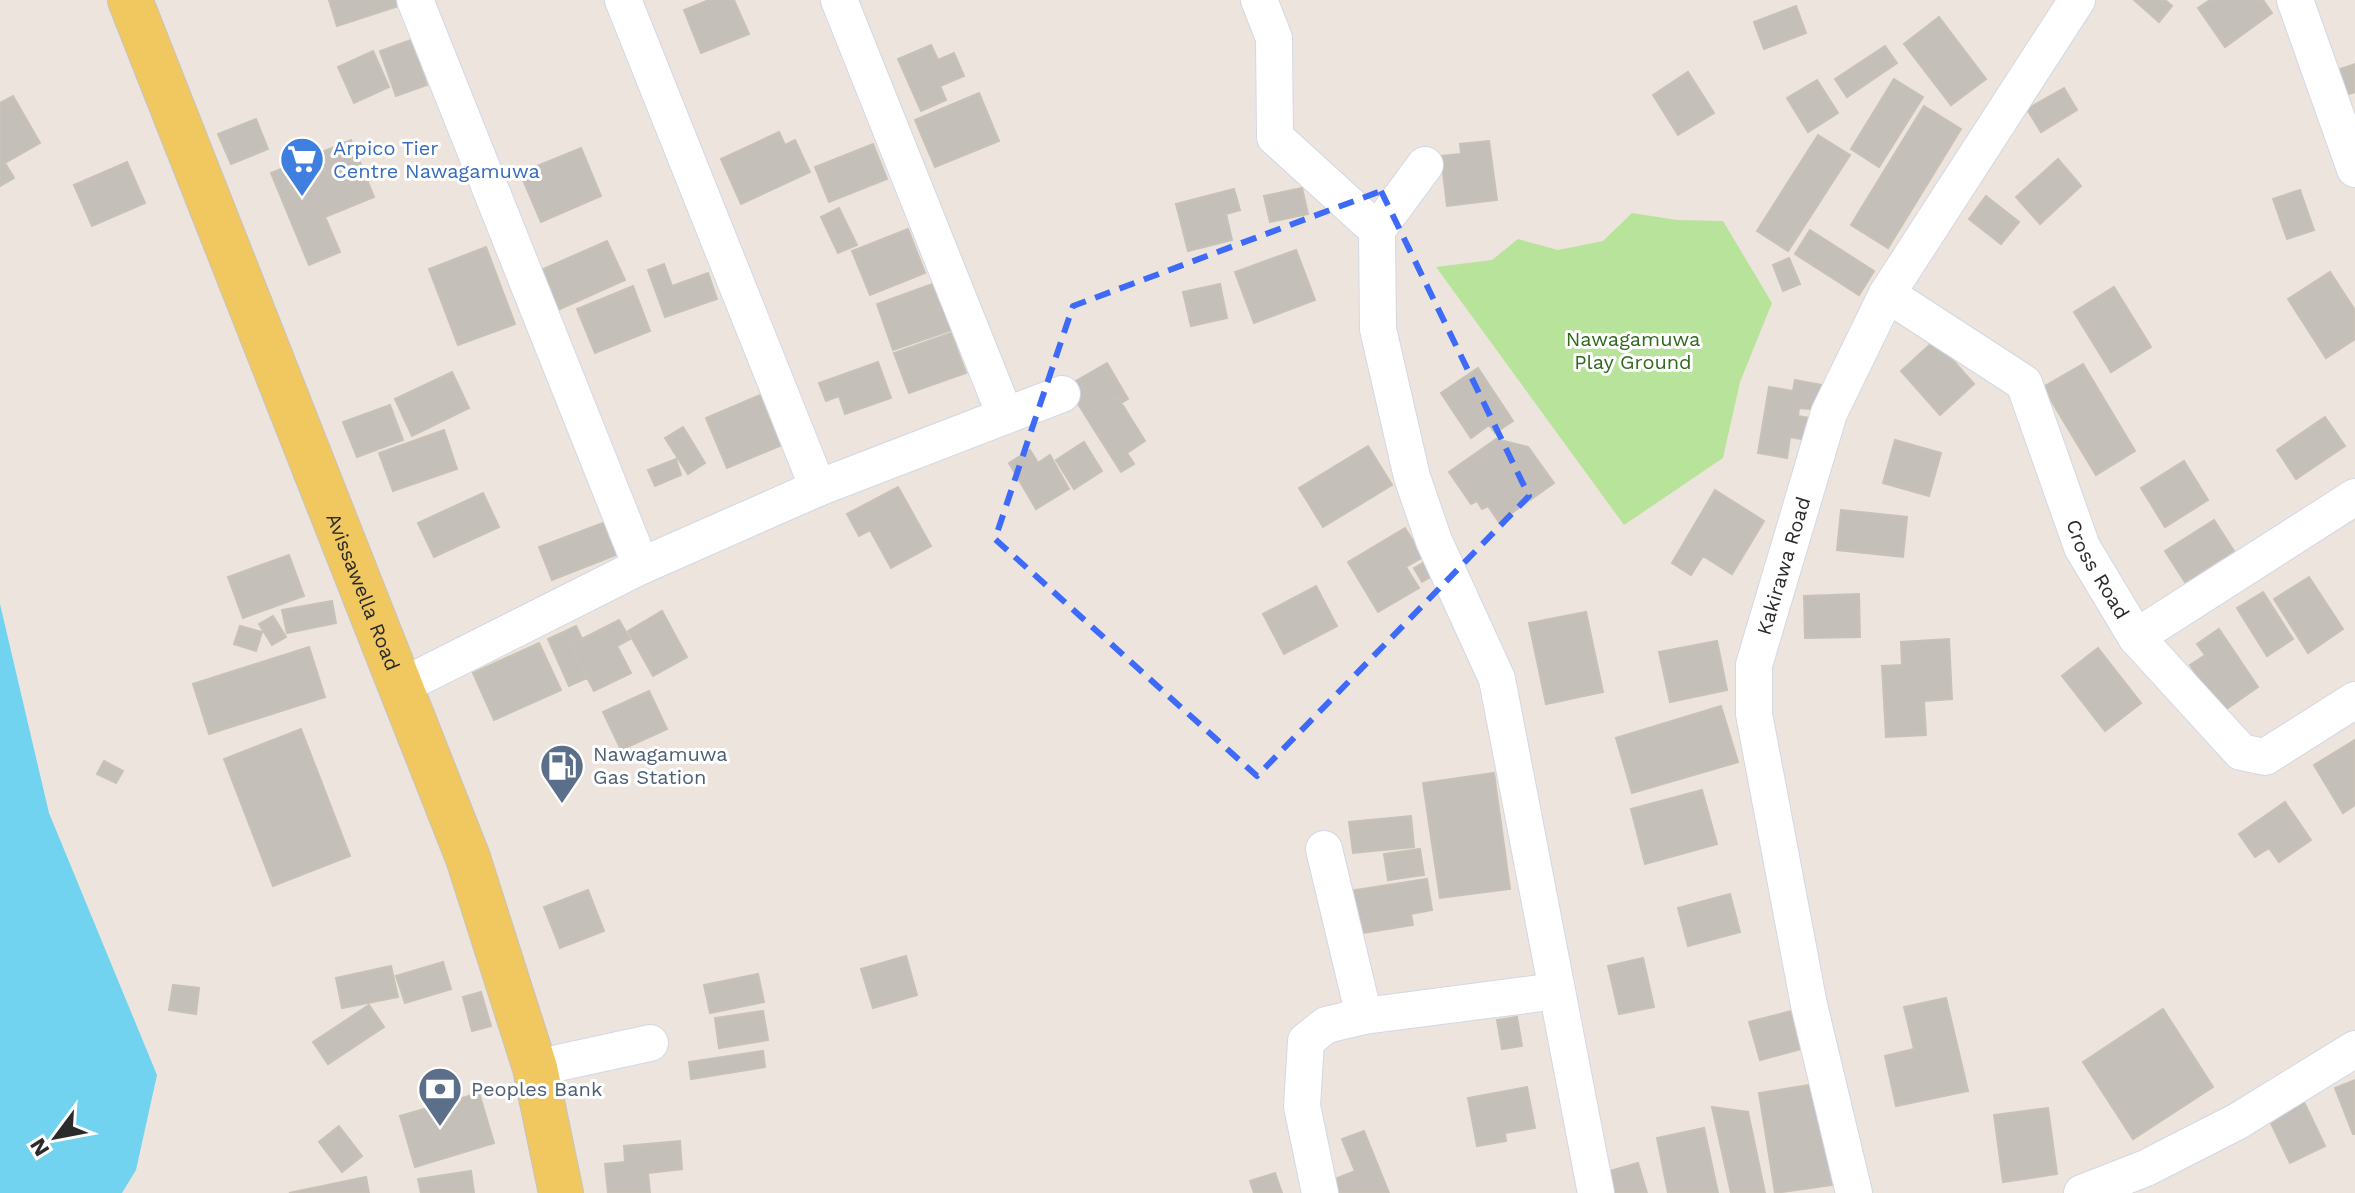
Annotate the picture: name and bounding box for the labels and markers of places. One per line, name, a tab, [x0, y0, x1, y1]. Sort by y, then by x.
supermarket icon: Arpico Tier Centre Nawagamuwa	[278, 135, 326, 198]
place label: Arpico Tier Centre Nawagamuwa	[333, 136, 540, 183]
fuel station icon: Nawagamuwa Gas Station	[538, 742, 586, 805]
place label: Nawagamuwa Gas Station	[593, 742, 728, 789]
bank icon: Peoples Bank	[416, 1065, 464, 1128]
place label: Peoples Bank	[471, 1077, 602, 1101]

